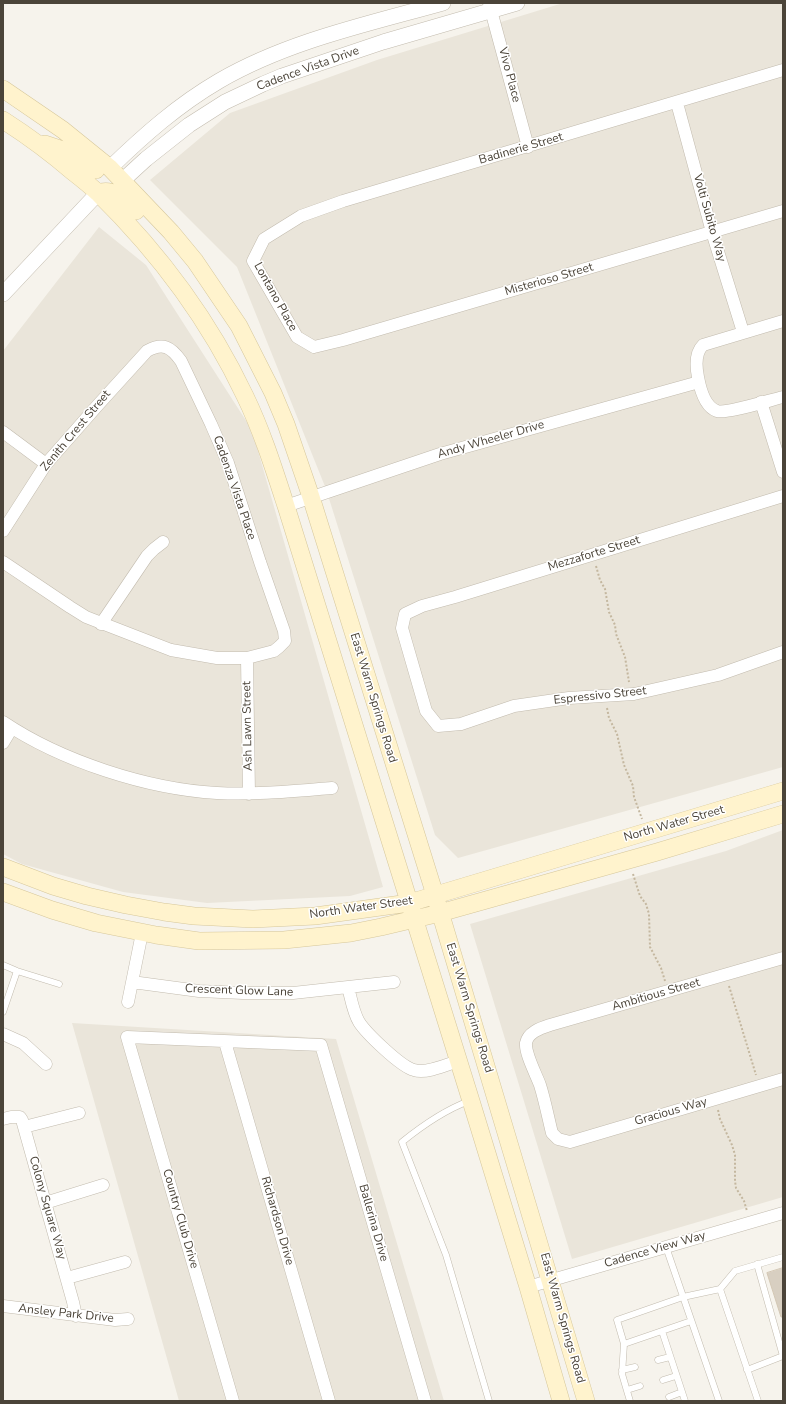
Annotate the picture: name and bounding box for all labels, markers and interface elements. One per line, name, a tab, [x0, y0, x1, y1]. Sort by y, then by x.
street label: Cadence Vista Drive	[255, 44, 361, 94]
street label: Vivo Place	[495, 46, 523, 104]
street label: Badinerie Street	[477, 130, 565, 168]
street label: Volti Subito Way	[690, 173, 728, 263]
street label: Lontano Place	[250, 260, 300, 334]
street label: Misterioso Street	[503, 260, 595, 300]
street label: Zenith Crest Street	[38, 388, 114, 474]
street label: Andy Wheeler Drive	[436, 418, 546, 462]
street label: Cadenza Vista Place	[209, 434, 259, 542]
street label: Mezzaforte Street	[546, 533, 642, 575]
street label: East Warm Springs Road	[346, 631, 400, 765]
street label: Ash Lawn Street	[240, 681, 256, 771]
street label: Espressivo Street	[553, 684, 647, 708]
street label: North Water Street	[622, 803, 726, 845]
street label: North Water Street	[309, 894, 413, 922]
street label: East Warm Springs Road	[442, 941, 496, 1075]
street label: Ambitious Street	[610, 976, 702, 1014]
street label: Crescent Glow Lane	[185, 982, 293, 1000]
street label: Gracious Way	[633, 1095, 709, 1129]
street label: Colony Square Way	[25, 1155, 69, 1261]
street label: Country Club Drive	[159, 1168, 201, 1270]
street label: Richardson Drive	[257, 1175, 297, 1267]
street label: Ballerina Drive	[355, 1183, 391, 1263]
street label: Cadence View Way	[603, 1229, 707, 1271]
street label: East Warm Springs Road	[536, 1251, 588, 1385]
street label: Ansley Park Drive	[18, 1302, 114, 1326]

